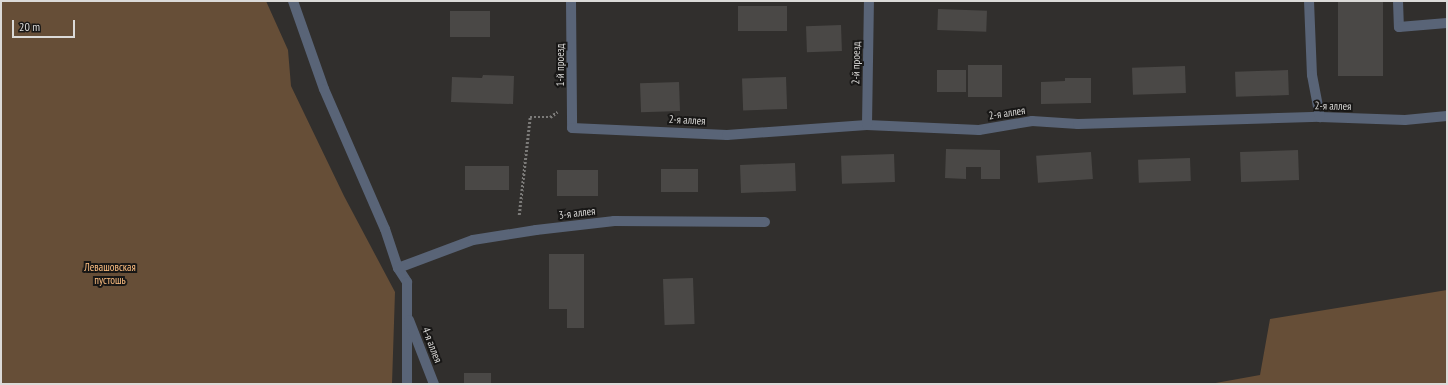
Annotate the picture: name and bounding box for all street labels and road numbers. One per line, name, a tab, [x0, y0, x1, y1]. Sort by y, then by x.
street label: 2-й проезд	[849, 41, 863, 85]
street label: 1-й проезд	[553, 44, 567, 86]
street label: 2-я аллея	[1314, 99, 1352, 113]
street label: 2-я аллея	[988, 104, 1026, 122]
street label: 2-я аллея	[668, 112, 706, 128]
street label: 3-я аллея	[558, 204, 596, 222]
street label: 4-я аллея	[419, 325, 445, 365]

